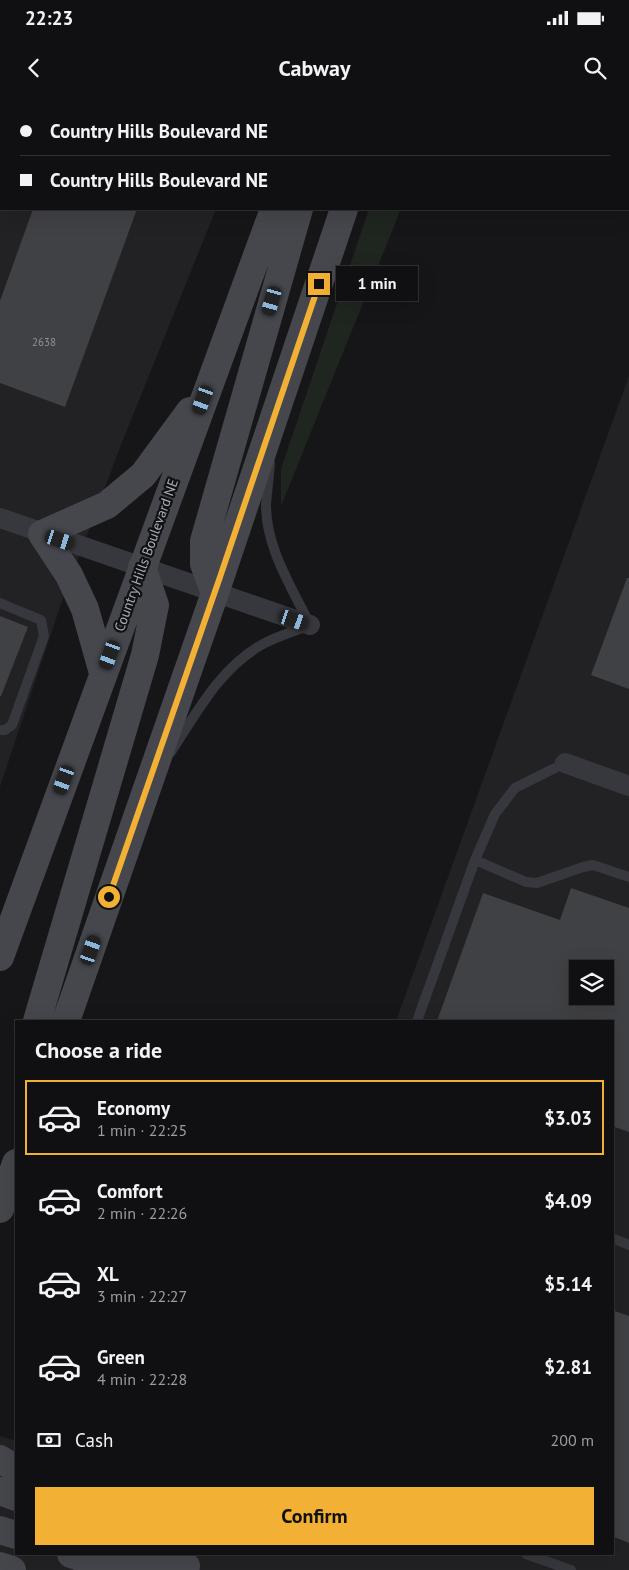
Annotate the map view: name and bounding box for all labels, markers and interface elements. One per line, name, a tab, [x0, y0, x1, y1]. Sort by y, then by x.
text: 22:23	[25, 6, 73, 30]
icon: back	[20, 54, 48, 82]
text: Cabway	[279, 54, 350, 82]
icon: search	[581, 54, 609, 82]
text: Country Hills Boulevard NE	[50, 119, 268, 143]
text: Country Hills Boulevard NE	[50, 168, 268, 192]
callout: 1 min	[336, 266, 419, 302]
route end	[308, 273, 330, 295]
text: 1 min	[357, 273, 397, 293]
car	[260, 285, 283, 317]
house number: 2638	[32, 335, 56, 349]
car	[190, 383, 215, 417]
street label: Country Hills Boulevard NE	[110, 476, 182, 634]
car	[43, 528, 76, 552]
car	[277, 608, 310, 632]
car	[97, 638, 122, 672]
car	[51, 763, 76, 797]
route start	[98, 886, 120, 908]
car	[79, 933, 102, 967]
map controls	[569, 960, 614, 1005]
button: layers	[569, 960, 614, 1005]
text: Choose a ride	[35, 1036, 162, 1064]
icon: car	[37, 1095, 82, 1140]
text: Economy	[97, 1096, 170, 1120]
text: $3.03	[544, 1106, 592, 1130]
text: 1 min · 22:25	[97, 1120, 187, 1140]
icon: car	[37, 1178, 82, 1223]
text: Comfort	[97, 1179, 163, 1203]
text: $4.09	[544, 1189, 592, 1213]
text: 2 min · 22:26	[97, 1203, 187, 1223]
icon: car	[37, 1261, 82, 1306]
text: XL	[97, 1262, 119, 1286]
text: $5.14	[544, 1272, 592, 1296]
text: 3 min · 22:27	[97, 1286, 187, 1306]
icon: car	[37, 1344, 82, 1389]
text: Green	[97, 1345, 145, 1369]
text: $2.81	[544, 1355, 592, 1379]
text: 4 min · 22:28	[97, 1369, 187, 1389]
icon: cash	[35, 1426, 63, 1454]
text: Cash	[75, 1428, 113, 1452]
text: 200 m	[551, 1430, 594, 1450]
button: Confirm	[35, 1487, 594, 1545]

